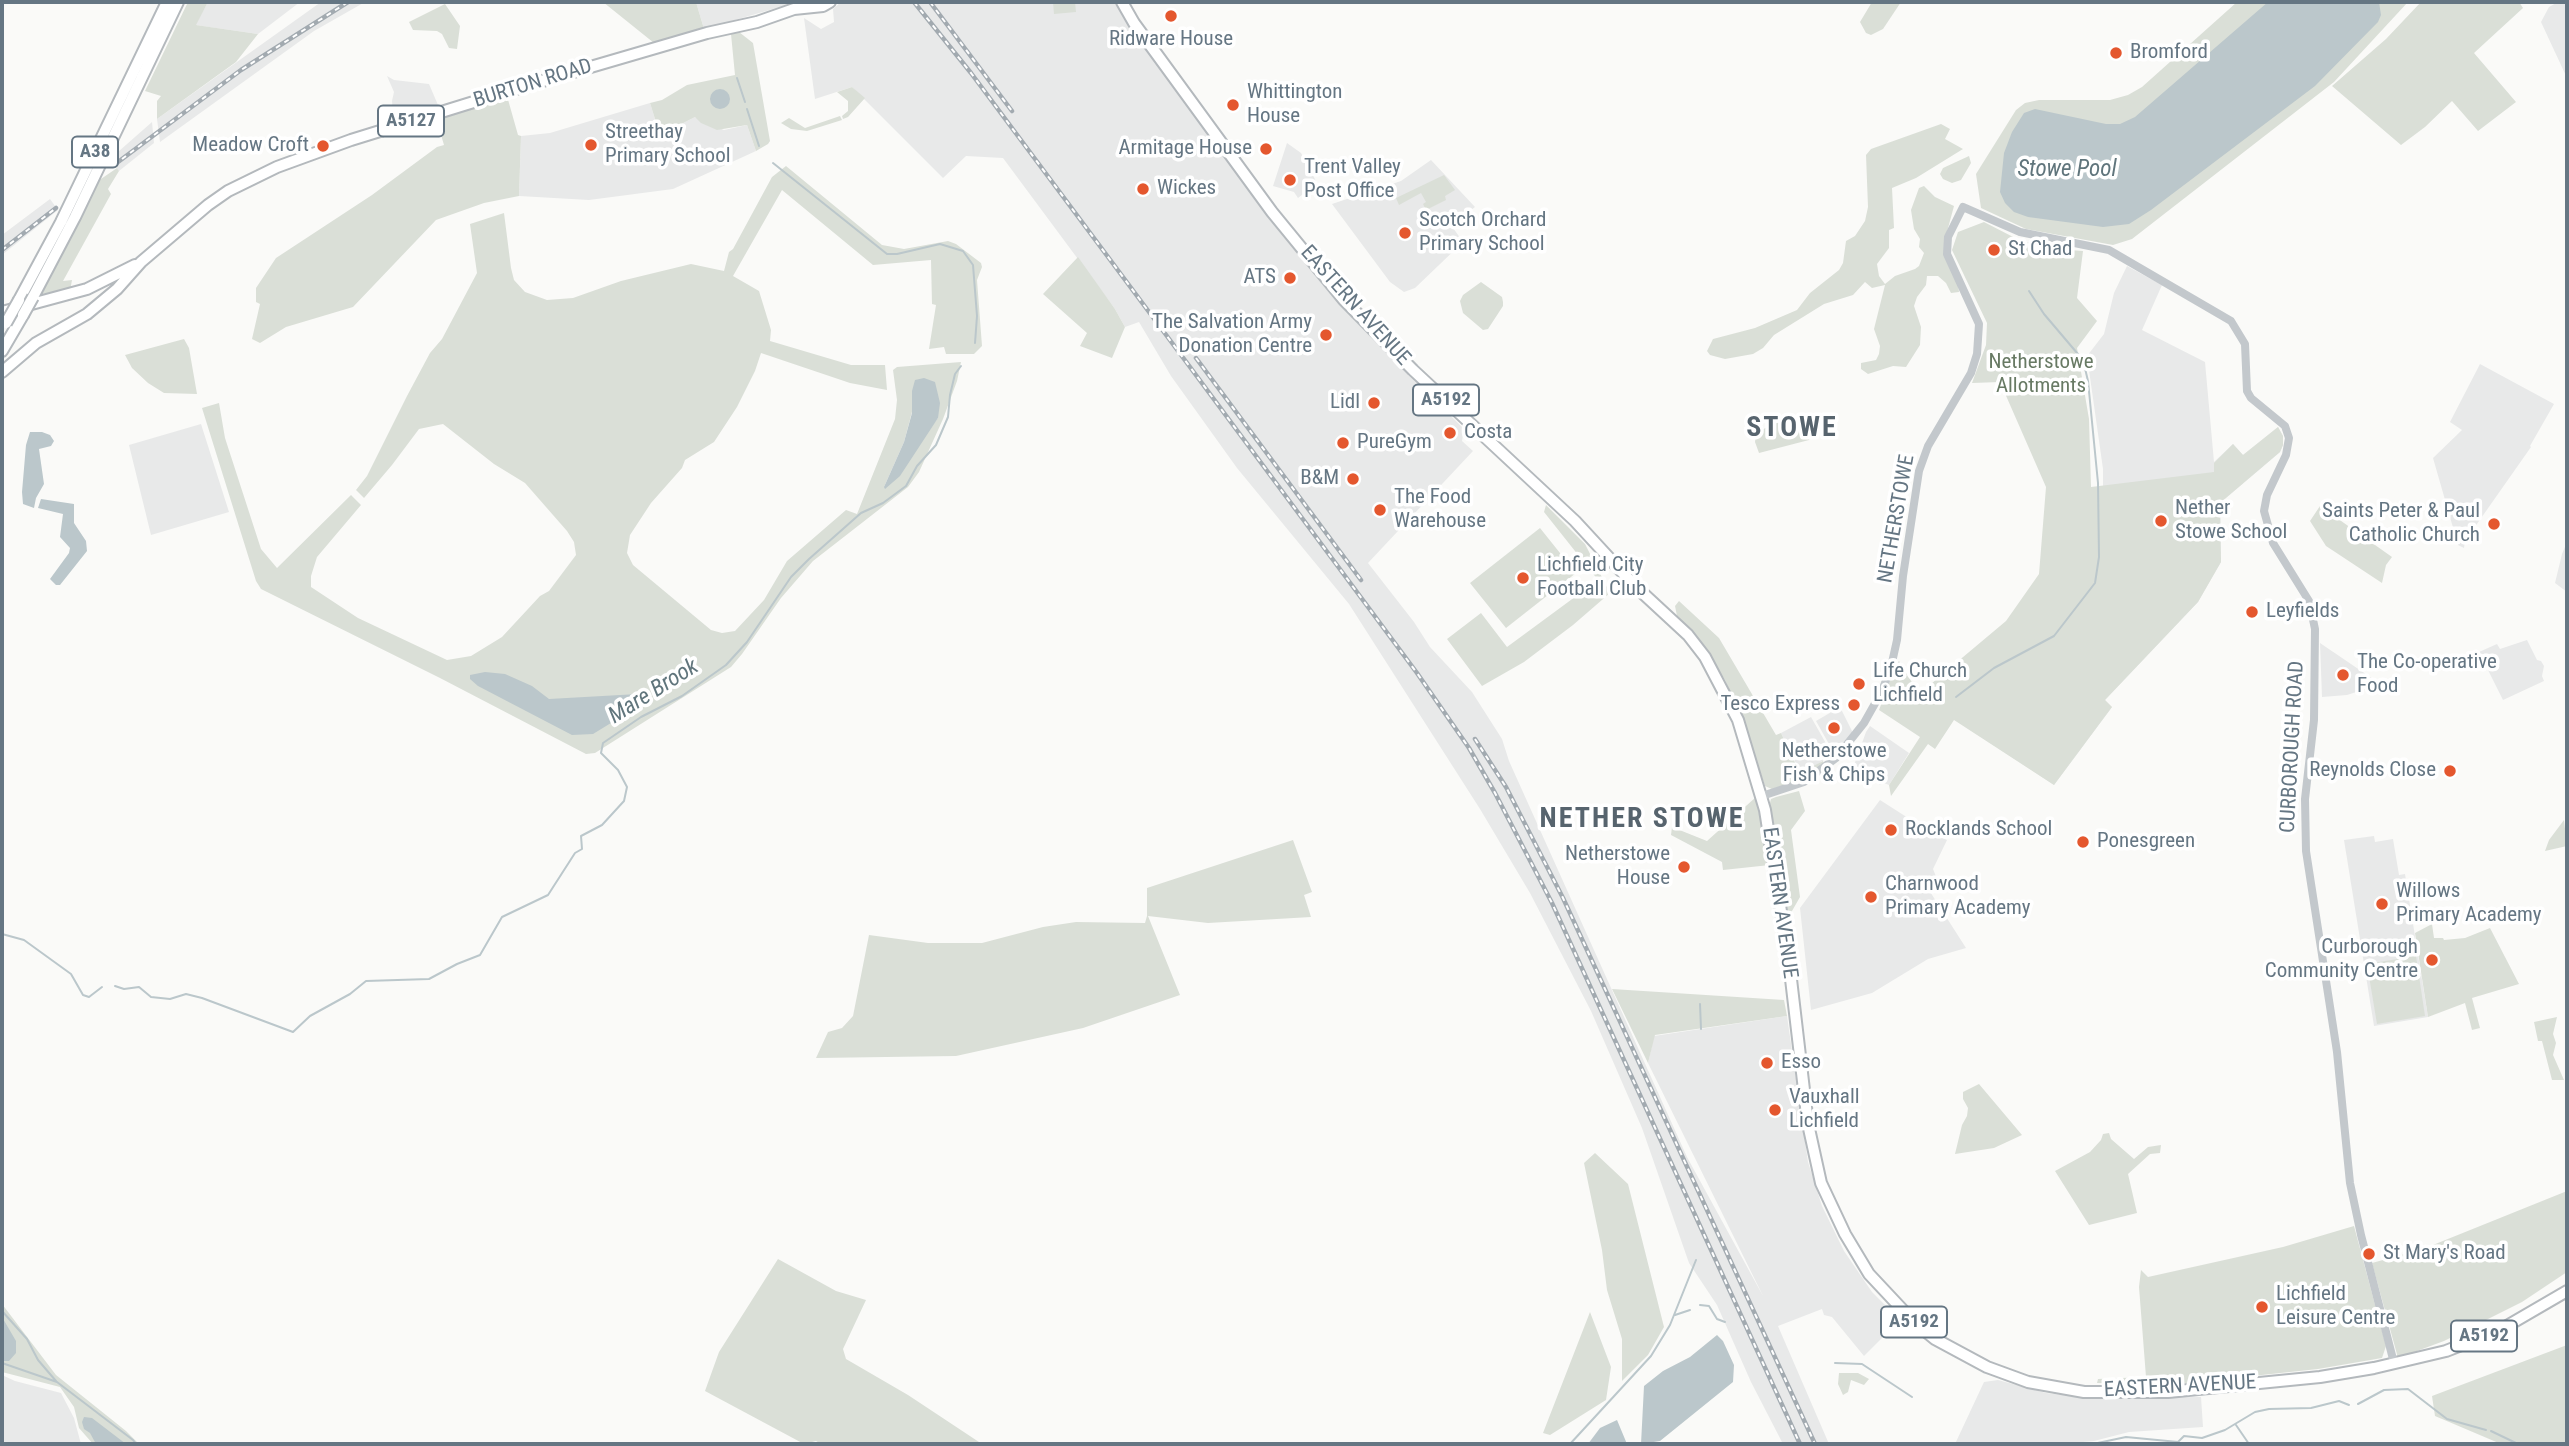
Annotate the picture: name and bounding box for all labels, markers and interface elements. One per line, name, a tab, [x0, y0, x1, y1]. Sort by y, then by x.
marker: Ridware House	[1163, 8, 1179, 24]
place label: Ridware House	[1109, 27, 1233, 53]
place label: Bromford	[2130, 40, 2208, 66]
marker: Bromford	[2108, 45, 2124, 61]
street label: BURTON ROAD	[471, 54, 595, 114]
place label: Whittington House	[1247, 80, 1342, 130]
marker: Whittington House	[1225, 97, 1241, 113]
road number: A5127	[378, 105, 444, 136]
place label: Streethay Primary School	[605, 120, 731, 170]
place label: Meadow Croft	[192, 133, 309, 159]
road number: A38	[72, 136, 118, 168]
place label: Armitage House	[1118, 136, 1252, 162]
marker: Streethay Primary School	[583, 137, 599, 153]
marker: Meadow Croft	[315, 138, 331, 154]
marker: Armitage House	[1258, 141, 1274, 157]
place label: Trent Valley Post Office	[1304, 155, 1401, 205]
water label: Stowe Pool	[2017, 156, 2117, 184]
marker: Trent Valley Post Office	[1282, 172, 1298, 188]
place label: Wickes	[1157, 176, 1216, 202]
marker: Wickes	[1135, 181, 1151, 197]
place label: Scotch Orchard Primary School	[1419, 208, 1546, 258]
marker: Scotch Orchard Primary School	[1397, 225, 1413, 241]
place label: St Chad	[2008, 237, 2072, 263]
street label: EASTERN AVENUE	[1295, 241, 1415, 371]
marker: St Chad	[1986, 242, 2002, 258]
place label: ATS	[1244, 265, 1276, 291]
marker: ATS	[1282, 270, 1298, 286]
place label: The Salvation Army Donation Centre	[1152, 310, 1312, 360]
marker: The Salvation Army Donation Centre	[1318, 327, 1334, 343]
park label: Netherstowe Allotments	[1988, 350, 2094, 400]
road number: A5192	[1413, 384, 1479, 416]
place label: Lidl	[1330, 390, 1360, 416]
marker: Lidl	[1366, 395, 1382, 411]
district label: STOWE	[1747, 412, 1837, 446]
place label: Costa	[1464, 420, 1512, 446]
marker: Costa	[1442, 425, 1458, 441]
place label: PureGym	[1357, 430, 1432, 456]
marker: PureGym	[1335, 435, 1351, 451]
street label: NETHERSTOWE	[1873, 453, 1921, 585]
place label: B&M	[1300, 466, 1339, 492]
marker: B&M	[1345, 471, 1361, 487]
place label: The Food Warehouse	[1394, 485, 1486, 535]
place label: Nether Stowe School	[2175, 496, 2287, 546]
place label: Saints Peter & Paul Catholic Church	[2322, 499, 2480, 549]
marker: The Food Warehouse	[1372, 502, 1388, 518]
marker: Nether Stowe School	[2153, 513, 2169, 529]
marker: Saints Peter & Paul Catholic Church	[2486, 516, 2502, 532]
place label: Lichfield City Football Club	[1537, 553, 1646, 603]
marker: Lichfield City Football Club	[1515, 570, 1531, 586]
place label: Leyfields	[2266, 599, 2339, 625]
marker: Leyfields	[2244, 604, 2260, 620]
place label: The Co-operative Food	[2357, 650, 2497, 700]
water label: Mare Brook	[604, 654, 704, 730]
place label: Life Church Lichfield	[1873, 659, 1967, 709]
street label: CURBOROUGH ROAD	[2276, 660, 2310, 834]
marker: The Co-operative Food	[2335, 667, 2351, 683]
marker: Life Church Lichfield	[1851, 676, 1867, 692]
place label: Tesco Express	[1720, 692, 1840, 718]
marker: Tesco Express	[1846, 697, 1862, 713]
marker: Netherstowe Fish & Chips	[1826, 720, 1842, 736]
place label: Netherstowe Fish & Chips	[1781, 739, 1887, 789]
place label: Reynolds Close	[2309, 758, 2436, 784]
marker: Reynolds Close	[2442, 763, 2458, 779]
district label: NETHER STOWE	[1541, 803, 1743, 837]
place label: Rocklands School	[1905, 817, 2052, 843]
marker: Rocklands School	[1883, 822, 1899, 838]
street label: EASTERN AVENUE	[1756, 826, 1802, 980]
place label: Ponesgreen	[2097, 829, 2195, 855]
marker: Ponesgreen	[2075, 834, 2091, 850]
place label: Netherstowe House	[1565, 842, 1670, 892]
marker: Netherstowe House	[1676, 859, 1692, 875]
place label: Charnwood Primary Academy	[1885, 872, 2031, 922]
place label: Willows Primary Academy	[2396, 879, 2542, 929]
marker: Charnwood Primary Academy	[1863, 889, 1879, 905]
marker: Willows Primary Academy	[2374, 896, 2390, 912]
place label: Curborough Community Centre	[2265, 935, 2418, 985]
marker: Curborough Community Centre	[2424, 952, 2440, 968]
place label: Esso	[1781, 1050, 1821, 1076]
marker: Esso	[1759, 1055, 1775, 1071]
place label: Vauxhall Lichfield	[1789, 1085, 1860, 1135]
marker: Vauxhall Lichfield	[1767, 1102, 1783, 1118]
place label: St Mary's Road	[2383, 1241, 2506, 1267]
marker: St Mary's Road	[2361, 1246, 2377, 1262]
place label: Lichfield Leisure Centre	[2276, 1282, 2395, 1332]
marker: Lichfield Leisure Centre	[2254, 1299, 2270, 1315]
road number: A5192	[1881, 1306, 1947, 1338]
road number: A5192	[2451, 1320, 2517, 1352]
street label: EASTERN AVENUE	[2103, 1370, 2257, 1404]

